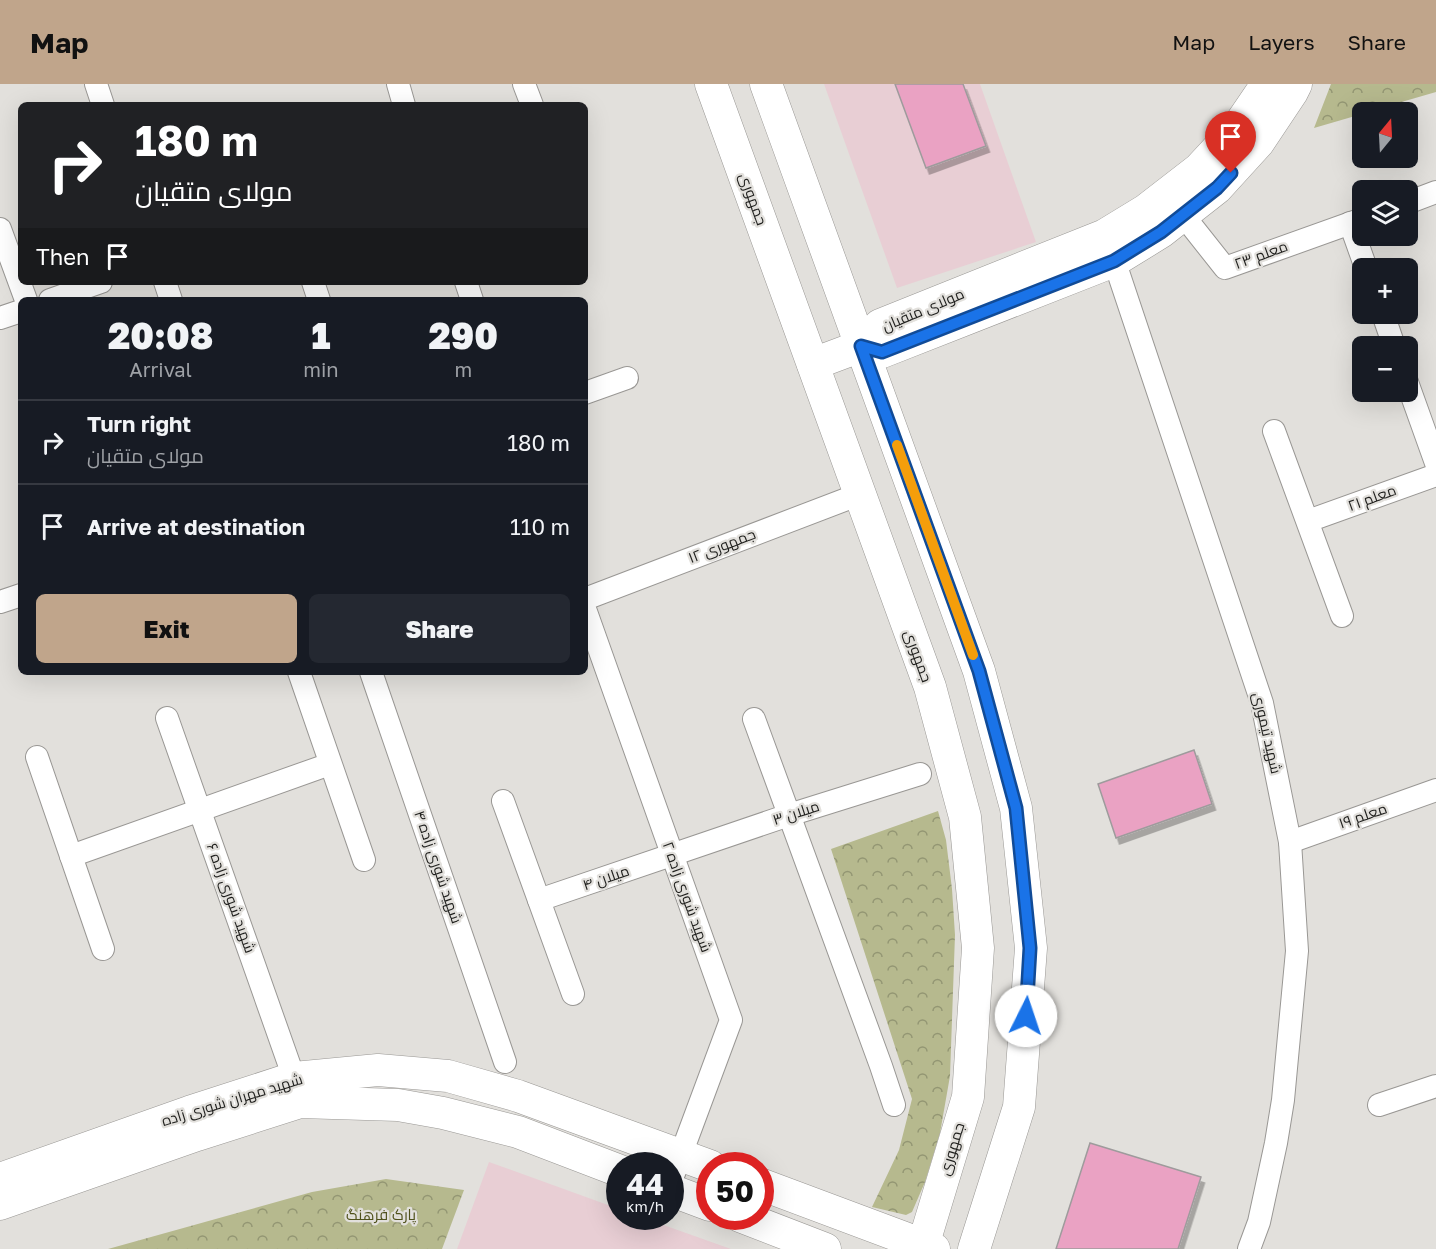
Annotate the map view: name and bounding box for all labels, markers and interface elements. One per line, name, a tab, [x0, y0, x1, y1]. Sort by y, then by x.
text: Map	[30, 26, 88, 59]
text: Map	[1172, 29, 1215, 55]
text: Layers	[1248, 29, 1315, 55]
text: Share	[1348, 29, 1406, 55]
north arrow	[1352, 102, 1418, 168]
map controls	[1352, 102, 1418, 402]
pin	[1205, 111, 1256, 173]
text: 180 m	[135, 115, 258, 165]
icon: arrive	[1214, 120, 1247, 153]
icon: right	[36, 126, 114, 204]
street label: جمهوری	[734, 170, 772, 228]
text: مولای متقیان	[135, 175, 293, 207]
button: layers	[1352, 180, 1418, 246]
street label: معلم ۲۳	[1232, 236, 1290, 274]
icon: arrive	[101, 240, 134, 273]
text: Then	[36, 243, 89, 270]
button: +	[1352, 258, 1418, 324]
street label: مولای متقیان	[879, 284, 967, 336]
text: 20:08	[108, 314, 213, 357]
text: 1	[311, 314, 330, 357]
text: 290	[429, 314, 498, 357]
button: −	[1352, 336, 1418, 402]
text: Arrival	[129, 357, 192, 381]
text: min	[303, 357, 339, 381]
text: m	[454, 357, 472, 381]
text: Turn right	[87, 410, 191, 437]
icon: right	[36, 426, 69, 459]
text: 180 m	[507, 429, 570, 456]
text: مولای متقیان	[87, 443, 204, 467]
street label: معلم ۲۱	[1345, 480, 1399, 516]
icon: arrive	[36, 510, 69, 543]
text: Arrive at destination	[87, 513, 305, 540]
text: 110 m	[510, 513, 570, 540]
street label: جمهوری ۱۲	[685, 524, 759, 568]
button: Exit	[36, 594, 297, 663]
button: Share	[309, 594, 570, 663]
street label: جمهوری	[899, 627, 937, 685]
street label: شهید تیموری	[1248, 690, 1286, 776]
street label: میلان ۳	[770, 796, 822, 830]
street label: معلم ۱۹	[1336, 798, 1390, 834]
street label: شهید شوری زاده ۴	[409, 808, 467, 926]
street label: شهید شوری زاده ۲	[658, 839, 716, 955]
street label: شهید شوری زاده ۶	[202, 840, 260, 956]
street label: میلان ۴	[580, 861, 632, 895]
position arrow	[994, 984, 1058, 1048]
street label: شهید مهران شوری زاده	[159, 1069, 305, 1131]
street label: جمهوری	[934, 1120, 970, 1178]
speed limit sign: 50	[696, 1152, 774, 1230]
text: 44	[626, 1166, 664, 1202]
text: km/h	[626, 1197, 664, 1215]
park label: پارک فرهنگ	[346, 1205, 416, 1225]

